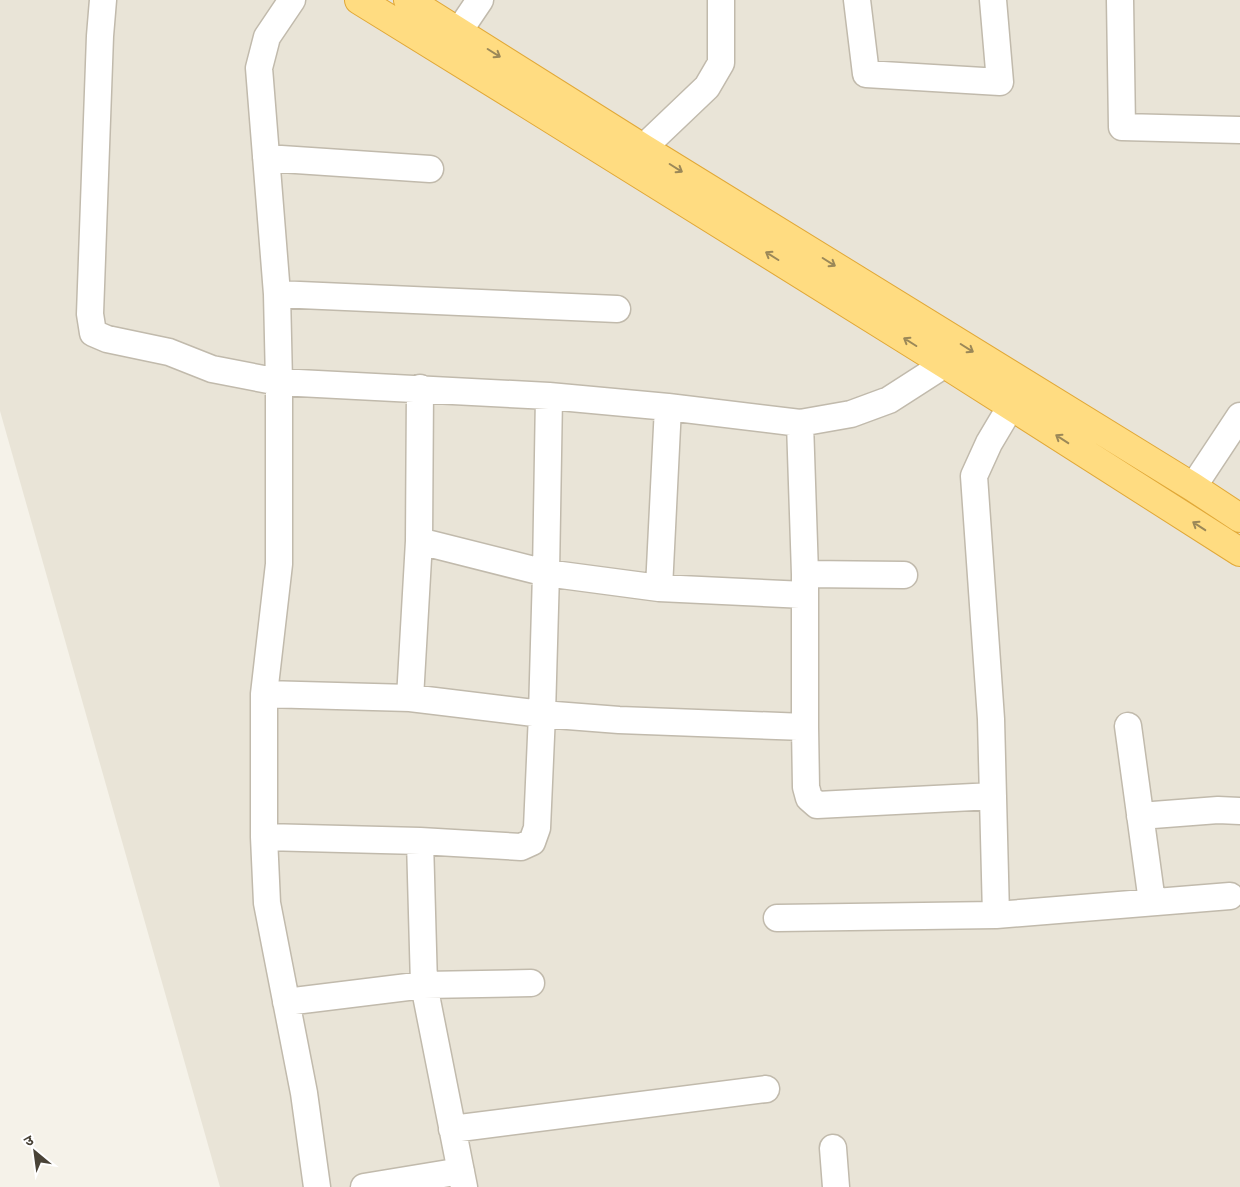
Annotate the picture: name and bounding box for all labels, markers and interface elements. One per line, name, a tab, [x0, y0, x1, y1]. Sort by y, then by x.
one-way arrow	[486, 49, 500, 59]
one-way arrow	[668, 163, 682, 173]
one-way arrow	[765, 251, 779, 262]
one-way arrow	[822, 257, 836, 268]
one-way arrow	[903, 337, 917, 347]
one-way arrow	[960, 343, 974, 353]
one-way arrow	[1055, 433, 1069, 444]
one-way arrow	[1192, 521, 1206, 531]
north arrow	[10, 1127, 60, 1177]
text: उ	[22, 1133, 37, 1150]

